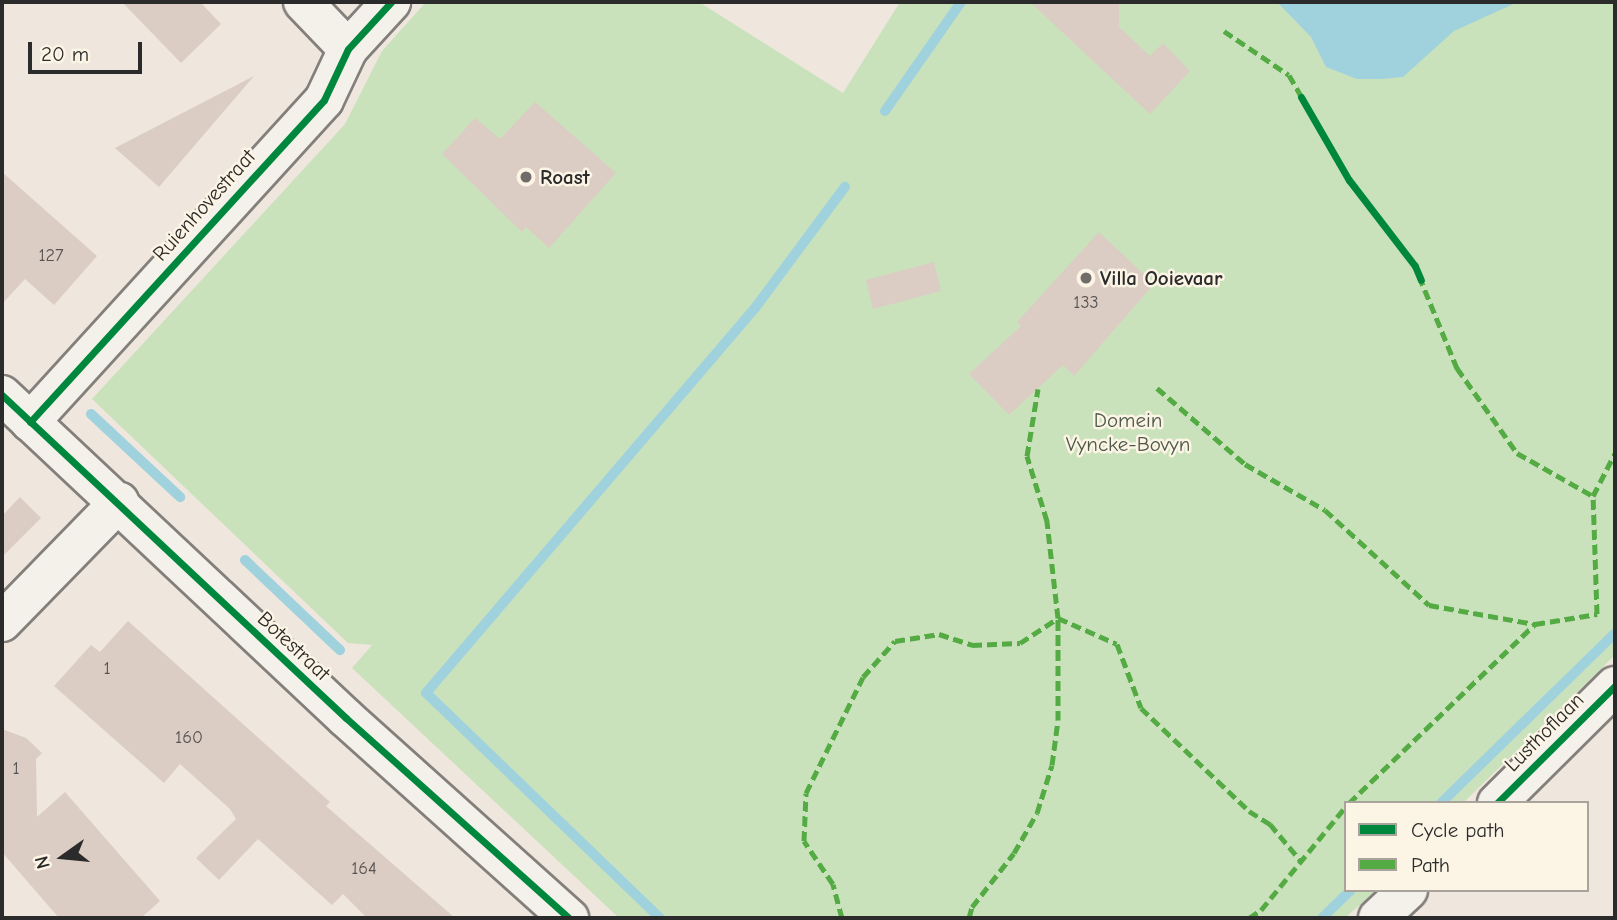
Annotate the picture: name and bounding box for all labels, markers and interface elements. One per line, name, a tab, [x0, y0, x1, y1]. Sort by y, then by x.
scale bar	[32, 28, 145, 72]
text: 20 m	[41, 42, 89, 66]
street label: Ruienhovestraat	[147, 144, 261, 266]
place label: Roast	[540, 164, 590, 190]
marker: Roast	[518, 169, 534, 185]
house number: 127	[38, 245, 64, 267]
place label: Villa Ooievaar	[1100, 265, 1222, 291]
marker: Villa Ooievaar	[1078, 270, 1094, 286]
house number: 133	[1073, 292, 1099, 314]
park label: Domein Vyncke-Bovyn	[1066, 407, 1190, 457]
street label: Botestraat	[252, 606, 336, 686]
house number: 1	[103, 658, 111, 680]
street label: Lusthoflaan	[1499, 687, 1589, 777]
house number: 160	[175, 727, 203, 749]
house number: 1	[12, 758, 20, 780]
legend	[1344, 801, 1589, 892]
text: Cycle path	[1411, 818, 1504, 842]
north arrow	[28, 822, 98, 892]
text: Path	[1411, 853, 1450, 877]
text: N	[30, 854, 55, 871]
house number: 164	[351, 858, 377, 880]

